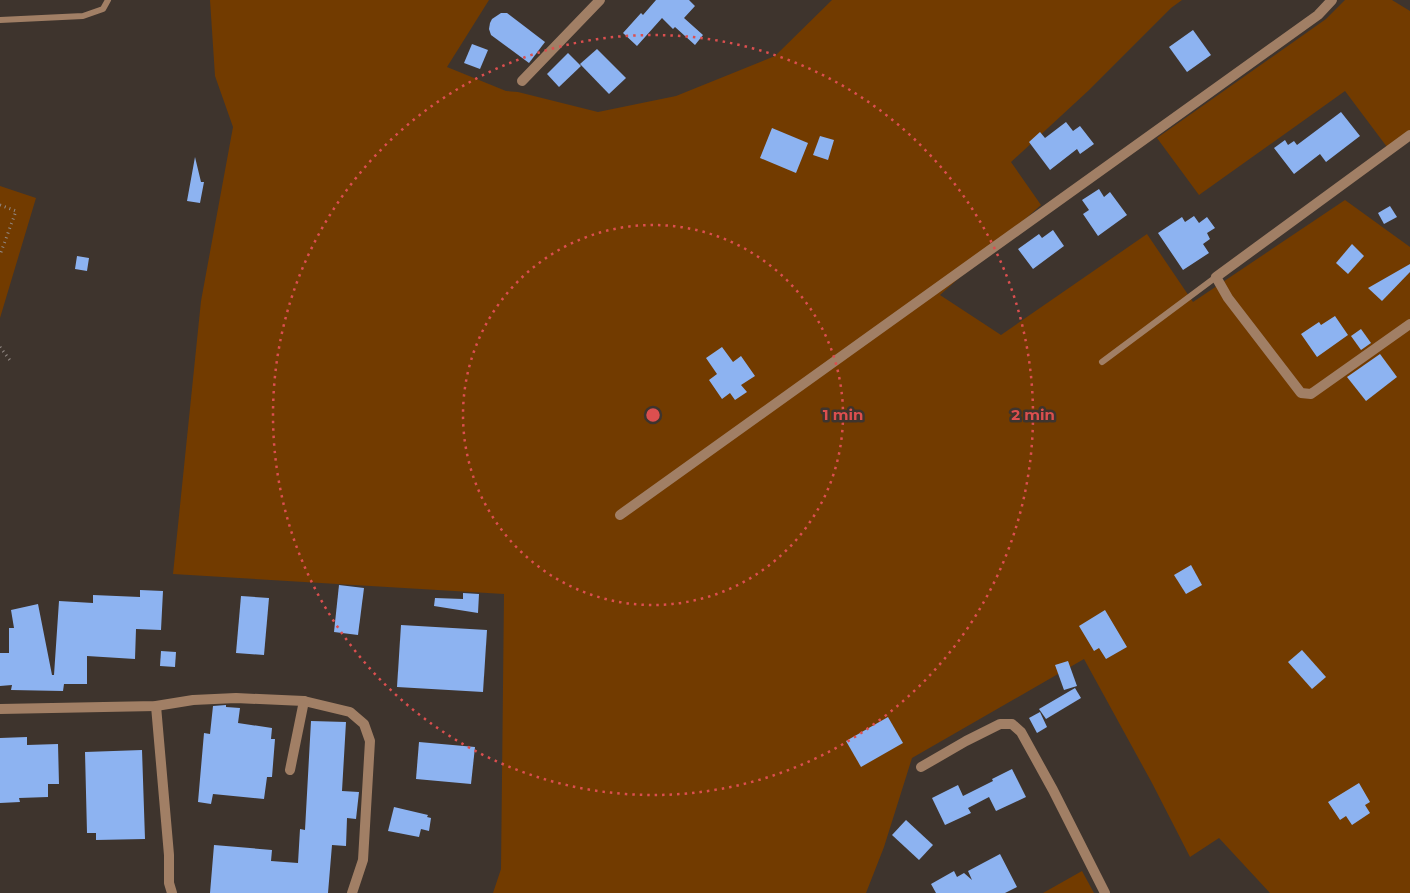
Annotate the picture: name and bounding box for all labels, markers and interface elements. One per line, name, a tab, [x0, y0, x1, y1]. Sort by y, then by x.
text: 1 min	[823, 405, 863, 424]
text: 2 min	[1011, 405, 1055, 424]
centre of rings	[644, 406, 662, 424]

